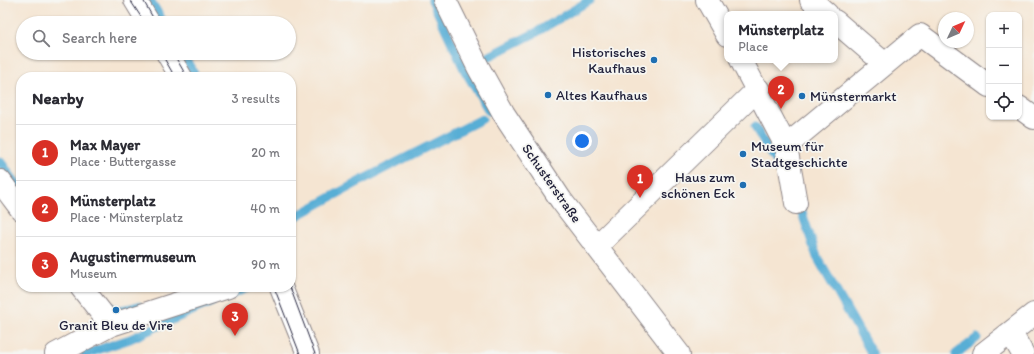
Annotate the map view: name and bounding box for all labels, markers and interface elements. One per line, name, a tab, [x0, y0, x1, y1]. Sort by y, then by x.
popup	[724, 11, 838, 63]
north arrow	[938, 12, 974, 48]
map controls	[986, 12, 1022, 120]
button: +	[986, 12, 1022, 48]
search box	[16, 16, 296, 60]
text: Münsterplatz	[738, 21, 824, 39]
icon: search	[30, 27, 52, 49]
text: Search here	[62, 29, 137, 47]
text: Place	[738, 39, 768, 54]
place label: Historisches Kaufhaus	[572, 44, 646, 77]
button: −	[986, 48, 1022, 84]
marker: Historisches Kaufhaus	[649, 55, 659, 65]
pin: 2	[768, 76, 794, 109]
button: locate	[986, 84, 1022, 120]
place label: Altes Kaufhaus	[556, 87, 648, 104]
text: Nearby	[32, 88, 84, 108]
place label: Münstermarkt	[810, 88, 897, 105]
marker: Altes Kaufhaus	[543, 90, 553, 100]
text: 3 results	[231, 91, 280, 106]
marker: Münstermarkt	[797, 91, 807, 101]
your location	[572, 131, 592, 151]
text: Max Mayer	[70, 136, 140, 154]
place label: Museum für Stadtgeschichte	[751, 138, 848, 171]
street label: Schusterstraße	[518, 141, 585, 226]
text: 1	[42, 145, 48, 160]
text: 20 m	[251, 145, 280, 160]
marker: Museum für Stadtgeschichte	[738, 149, 748, 159]
text: Place · Buttergasse	[70, 154, 176, 169]
pin: 1	[627, 165, 653, 198]
place label: Haus zum schönen Eck	[661, 169, 736, 202]
marker: Haus zum schönen Eck	[738, 180, 748, 190]
text: Münsterplatz	[70, 192, 155, 210]
text: 2	[42, 201, 48, 216]
text: 40 m	[250, 201, 280, 216]
text: Place · Münsterplatz	[70, 210, 183, 225]
text: Augustinermuseum	[70, 248, 196, 266]
text: 3	[41, 257, 49, 272]
text: 90 m	[251, 257, 280, 272]
text: Museum	[70, 266, 117, 281]
pin: 3	[222, 303, 248, 336]
marker: Granit Bleu de Vire	[111, 305, 121, 315]
place label: Granit Bleu de Vire	[59, 317, 173, 334]

